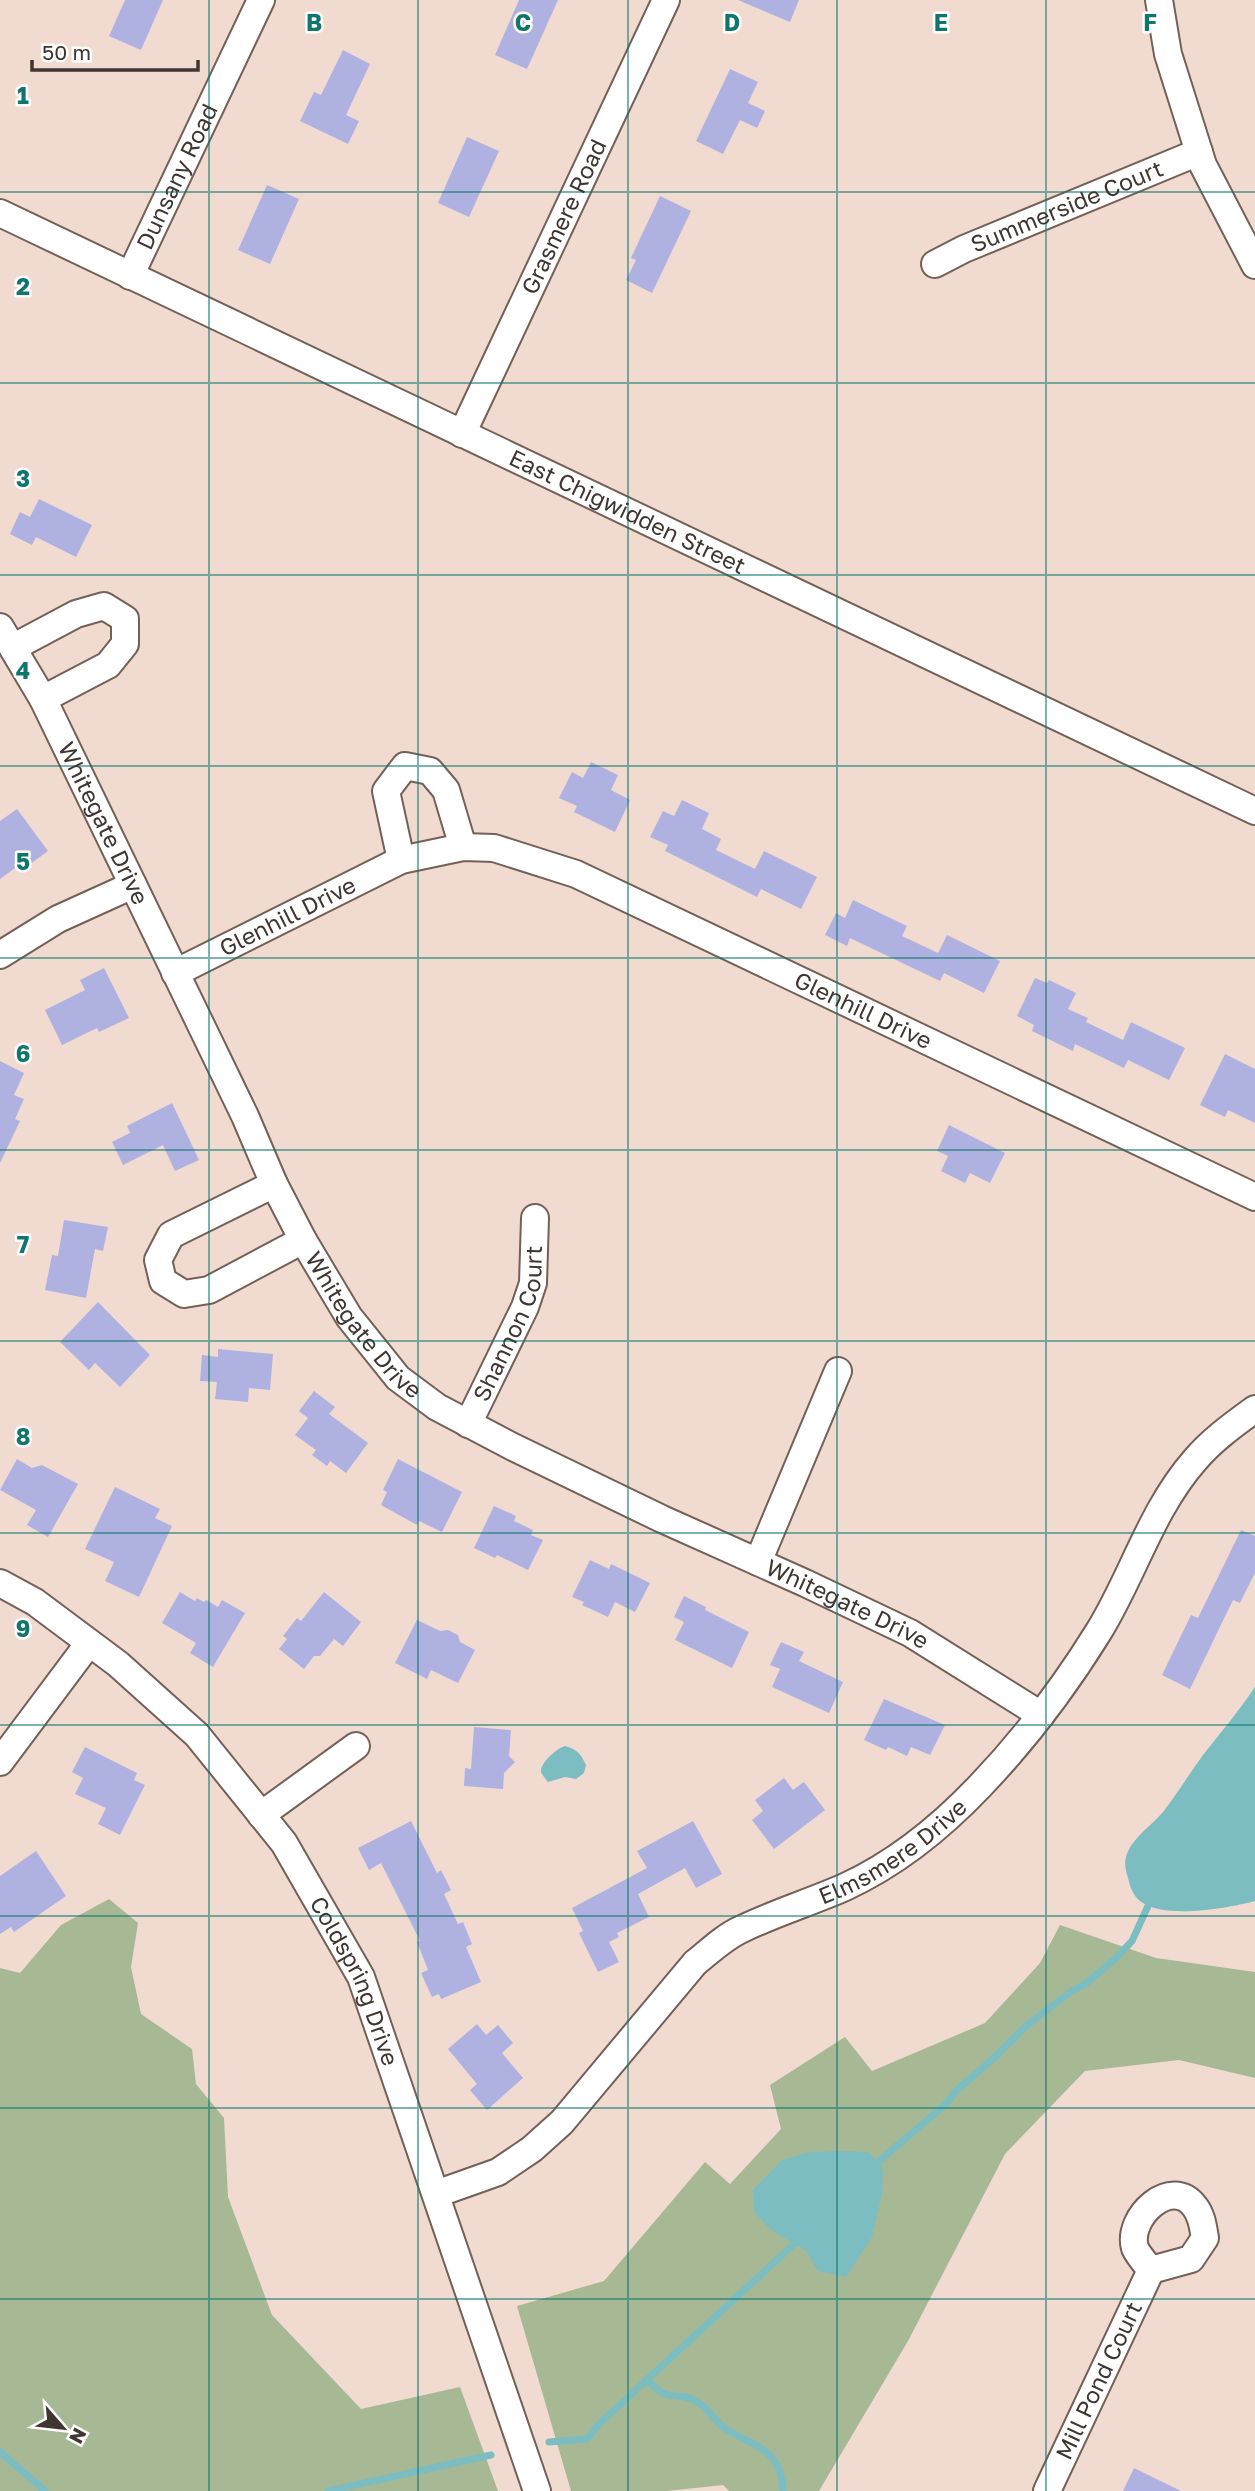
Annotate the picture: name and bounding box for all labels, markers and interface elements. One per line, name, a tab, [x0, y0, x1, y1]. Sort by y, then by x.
text: B	[306, 8, 322, 36]
text: C	[515, 8, 531, 36]
text: D	[724, 8, 740, 36]
text: E	[934, 8, 948, 36]
text: F	[1143, 8, 1157, 36]
scale bar	[32, 28, 198, 72]
text: 50 m	[42, 39, 91, 65]
text: 1	[17, 81, 29, 109]
street label: Dunsany Road	[130, 99, 223, 254]
street label: Grasmere Road	[515, 134, 612, 298]
street label: Summerside Court	[966, 153, 1167, 258]
text: 2	[16, 272, 30, 300]
street label: East Chigwidden Street	[505, 443, 751, 579]
text: 3	[16, 464, 30, 492]
text: 4	[16, 656, 30, 684]
street label: Whitegate Drive	[53, 737, 155, 909]
text: 5	[16, 847, 30, 875]
street label: Glenhill Drive	[214, 870, 360, 962]
street label: Glenhill Drive	[790, 965, 937, 1054]
text: 6	[16, 1039, 30, 1067]
text: 7	[17, 1230, 29, 1258]
street label: Shannon Court	[466, 1245, 547, 1405]
street label: Whitegate Drive	[300, 1246, 427, 1404]
text: 8	[16, 1422, 30, 1450]
street label: Whitegate Drive	[762, 1552, 935, 1654]
text: 9	[16, 1614, 30, 1642]
street label: Elmsmere Drive	[814, 1792, 972, 1909]
street label: Coldspring Drive	[305, 1891, 405, 2069]
street label: Mill Pond Court	[1049, 2297, 1147, 2464]
north arrow	[28, 2393, 98, 2463]
text: N	[65, 2424, 92, 2448]

